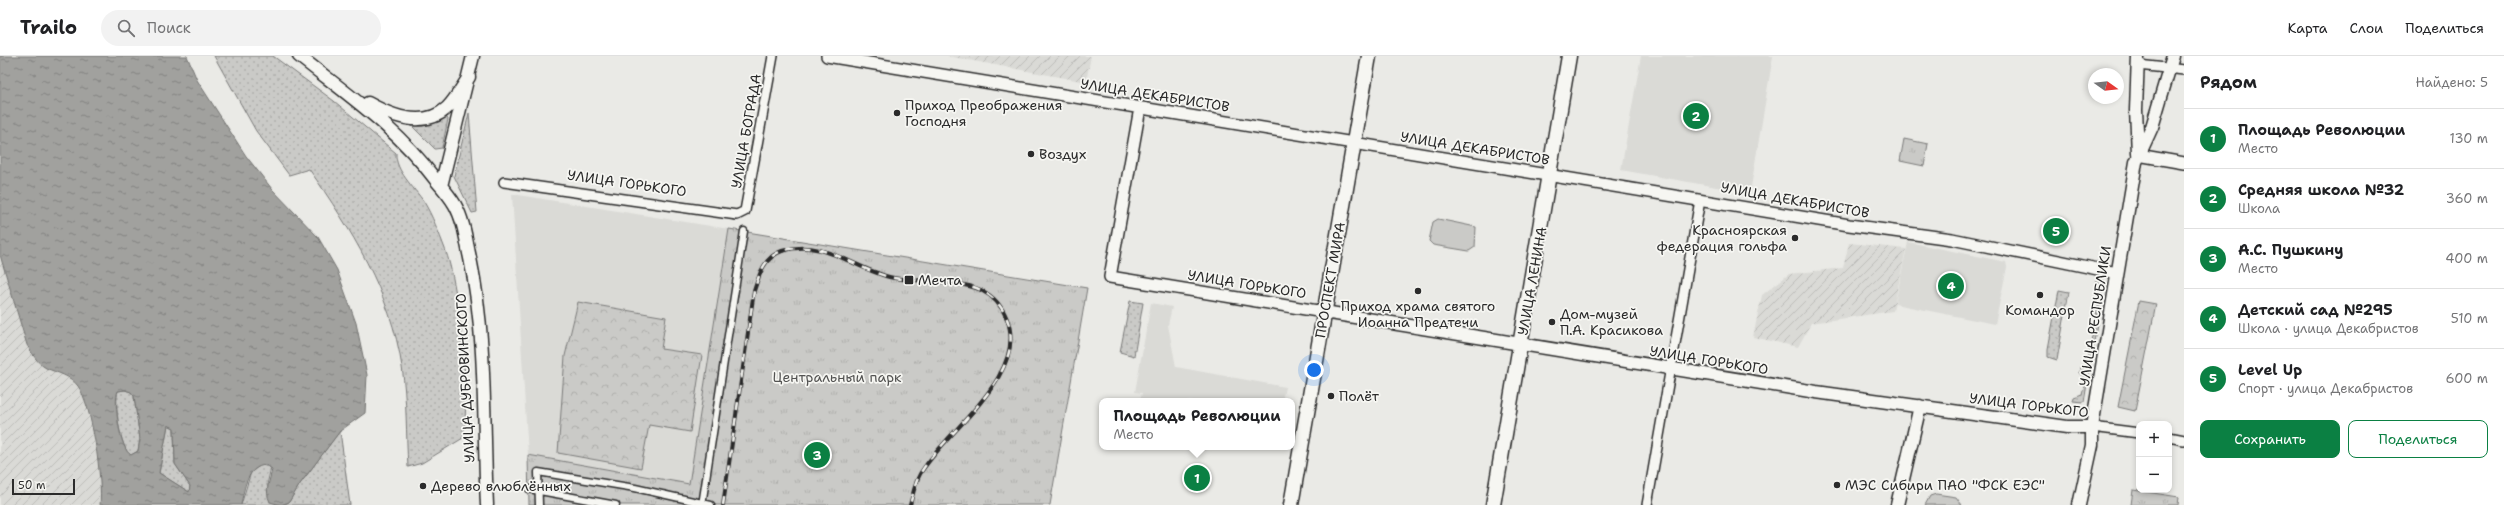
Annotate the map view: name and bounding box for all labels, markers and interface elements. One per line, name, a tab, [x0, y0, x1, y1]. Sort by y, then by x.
search box	[101, 10, 381, 46]
text: Trailo	[20, 15, 77, 40]
icon: search	[115, 17, 137, 39]
text: Поиск	[147, 18, 191, 38]
text: Карта	[2287, 19, 2328, 37]
text: Слои	[2350, 19, 2383, 37]
text: Поделиться	[2405, 19, 2484, 37]
north arrow	[2088, 68, 2124, 104]
text: Рядом	[2200, 71, 2257, 93]
street label: УЛИЦА БОГРАДА	[727, 72, 765, 190]
street label: УЛИЦА ДЕКАБРИСТОВ	[1079, 74, 1231, 116]
text: Найдено: 5	[2415, 74, 2488, 91]
place label: Приход Преображения Господня	[905, 96, 1062, 130]
pin: 2	[1683, 101, 1709, 131]
marker: Приход Преображения Господня	[892, 108, 902, 118]
text: Площадь Революции	[2238, 120, 2405, 140]
street label: УЛИЦА ДЕКАБРИСТОВ	[1399, 127, 1551, 169]
text: 1	[2210, 130, 2216, 147]
text: 130 m	[2450, 130, 2488, 147]
text: Место	[2238, 140, 2278, 157]
place label: Воздух	[1039, 145, 1086, 163]
marker: Воздух	[1026, 149, 1036, 159]
street label: УЛИЦА ГОРЬКОГО	[566, 166, 688, 200]
street label: УЛИЦА ДЕКАБРИСТОВ	[1719, 178, 1871, 222]
text: Средняя школа №32	[2238, 180, 2404, 200]
text: 2	[2208, 190, 2218, 207]
text: 360 m	[2446, 190, 2488, 207]
text: Школа	[2238, 200, 2280, 217]
pin: 5	[2043, 216, 2069, 246]
street label: ПРОСПЕКТ МИРА	[1311, 221, 1349, 339]
place label: Красноярская федерация гольфа	[1657, 221, 1787, 255]
street label: УЛИЦА ЛЕНИНА	[1514, 225, 1550, 337]
marker: Красноярская федерация гольфа	[1790, 233, 1800, 243]
text: А.С. Пушкину	[2238, 240, 2344, 260]
street label: УЛИЦА РЕСПУБЛИКИ	[2075, 244, 2115, 388]
text: 3	[2208, 250, 2218, 267]
text: 400 m	[2445, 250, 2488, 267]
text: Место	[2238, 260, 2278, 277]
street label: УЛИЦА ГОРЬКОГО	[1186, 266, 1308, 302]
place label: Мечта	[918, 271, 962, 289]
pin: 4	[1938, 271, 1964, 301]
marker: Мечта	[903, 274, 915, 286]
marker: Приход храма святого Иоанна Предтечи	[1413, 286, 1423, 296]
marker: Командор	[2035, 290, 2045, 300]
street label: УЛИЦА ДУБРОВИНСКОГО	[452, 293, 478, 463]
place label: Приход храма святого Иоанна Предтечи	[1341, 297, 1495, 331]
text: Детский сад №295	[2238, 300, 2393, 320]
place label: Командор	[2005, 301, 2075, 319]
place label: Дом-музей П.А. Красикова	[1560, 305, 1663, 339]
text: 4	[2208, 310, 2218, 327]
text: 510 m	[2451, 310, 2488, 327]
marker: Дом-музей П.А. Красикова	[1547, 317, 1557, 327]
text: Школа · улица Декабристов	[2238, 320, 2419, 337]
street label: УЛИЦА ГОРЬКОГО	[1648, 342, 1770, 378]
your location	[1304, 360, 1324, 380]
text: Level Up	[2238, 360, 2302, 380]
park label: Центральный парк	[773, 368, 902, 386]
text: 5	[2209, 370, 2217, 387]
text: 600 m	[2445, 370, 2488, 387]
text: Спорт · улица Декабристов	[2238, 380, 2413, 397]
place label: Полёт	[1339, 387, 1380, 405]
street label: УЛИЦА ГОРЬКОГО	[1968, 389, 2090, 421]
marker: Полёт	[1326, 391, 1336, 401]
popup	[1099, 398, 1295, 450]
text: Площадь Революции	[1113, 406, 1281, 426]
button: Сохранить	[2200, 420, 2340, 458]
button: Поделиться	[2348, 420, 2488, 458]
map controls	[2136, 421, 2172, 493]
button: +	[2136, 421, 2172, 457]
text: Место	[1113, 426, 1154, 443]
pin: 3	[804, 440, 830, 470]
button: −	[2136, 457, 2172, 493]
pin: 1	[1184, 463, 1210, 493]
place label: МЭС Сибири ПАО "ФСК ЕЭС"	[1845, 476, 2045, 494]
scale bar	[12, 477, 75, 496]
place label: Дерево влюблённых	[431, 477, 571, 495]
text: 50 m	[18, 478, 46, 493]
marker: МЭС Сибири ПАО "ФСК ЕЭС"	[1832, 480, 1842, 490]
marker: Дерево влюблённых	[418, 481, 428, 491]

